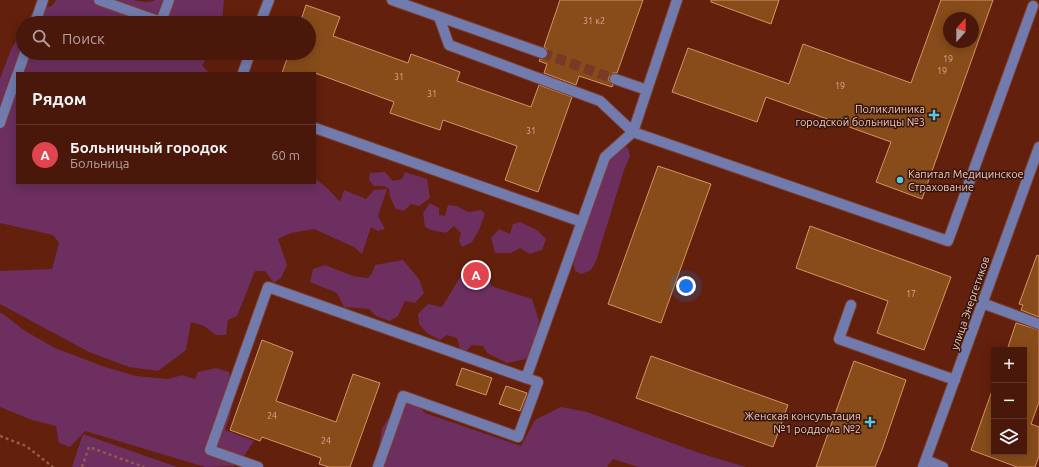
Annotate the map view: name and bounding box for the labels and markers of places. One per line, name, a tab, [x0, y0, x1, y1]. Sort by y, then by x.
place label: Поликлиника городской больницы №3	[795, 103, 925, 128]
marker: Поликлиника городской больницы №3	[928, 109, 940, 121]
place label: Капитал Медицинское Страхование	[908, 168, 1024, 193]
marker: Капитал Медицинское Страхование	[895, 175, 905, 185]
pin: A	[463, 260, 489, 290]
place label: Женская консультация №1 роддома №2	[745, 410, 861, 435]
marker: Женская консультация №1 роддома №2	[864, 416, 876, 428]

